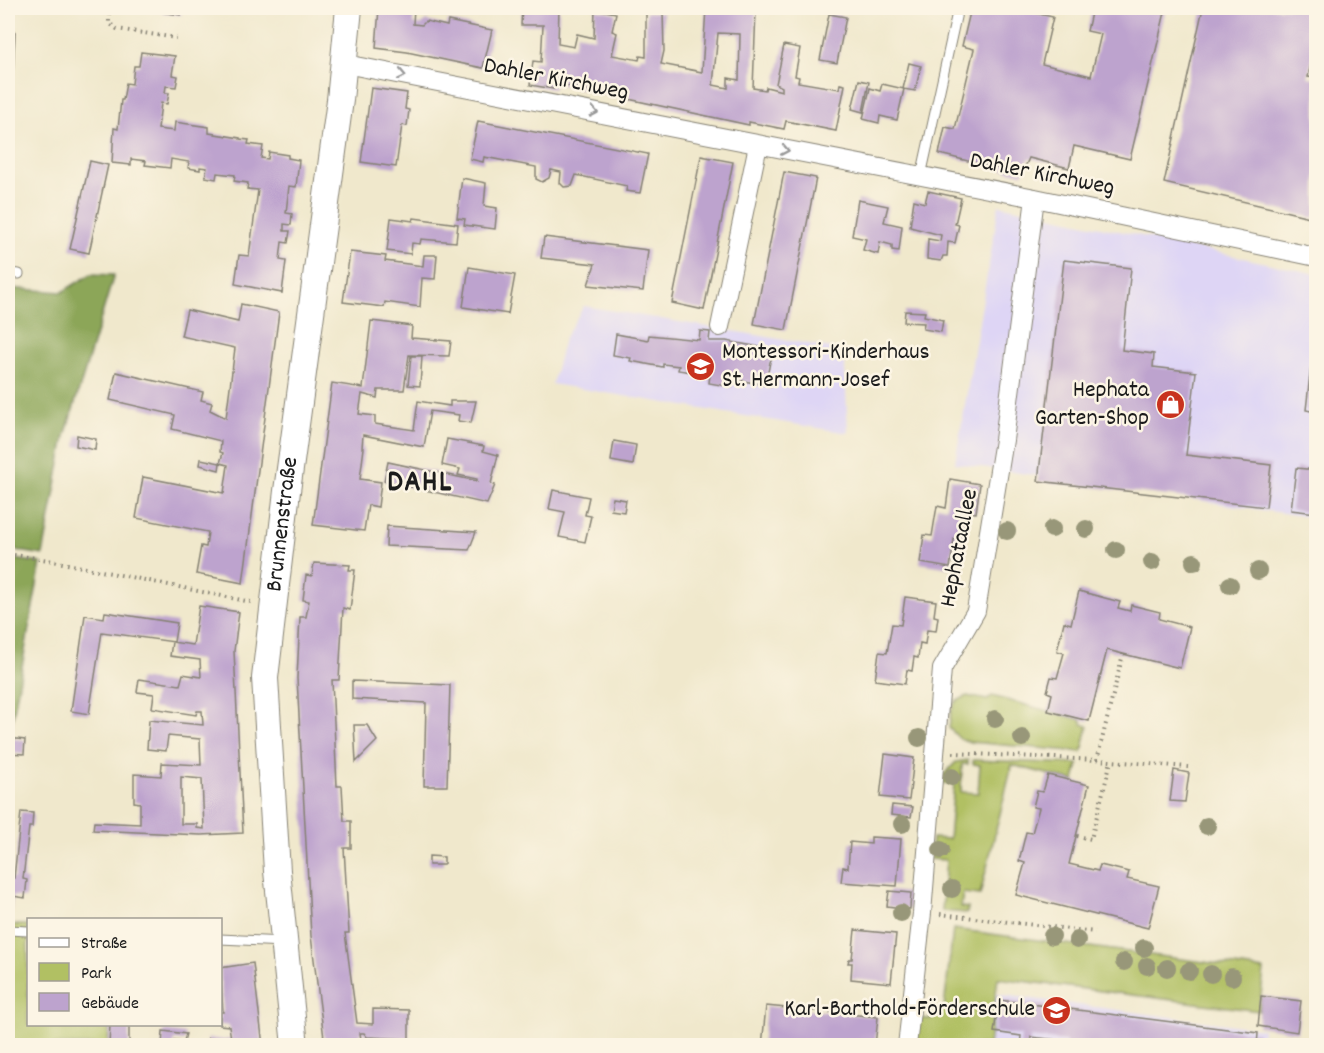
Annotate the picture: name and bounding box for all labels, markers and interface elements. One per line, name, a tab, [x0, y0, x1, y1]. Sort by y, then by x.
street label: Dahler Kirchweg	[481, 49, 631, 111]
one-way arrow	[397, 68, 407, 81]
one-way arrow	[588, 105, 598, 118]
one-way arrow	[779, 143, 789, 156]
street label: Dahler Kirchweg	[967, 144, 1117, 206]
place label: Montessori-Kinderhaus St. Hermann-Josef	[722, 336, 930, 398]
school or university icon: Montessori-Kinderhaus St. Hermann-Josef	[685, 351, 717, 383]
place label: Hephata Garten-Shop	[1035, 374, 1150, 436]
shop icon: Hephata Garten-Shop	[1154, 389, 1186, 421]
street label: Brunnenstraße	[258, 455, 308, 594]
district label: DAHL	[387, 463, 453, 506]
street label: Hephataallee	[932, 486, 988, 610]
legend	[27, 918, 222, 1026]
text: Straße	[81, 932, 127, 957]
text: Park	[81, 962, 112, 987]
text: Gebäude	[81, 992, 139, 1017]
place label: Karl-Barthold-Förderschule	[784, 993, 1035, 1027]
school or university icon: Karl-Barthold-Förderschule	[1040, 994, 1072, 1026]

